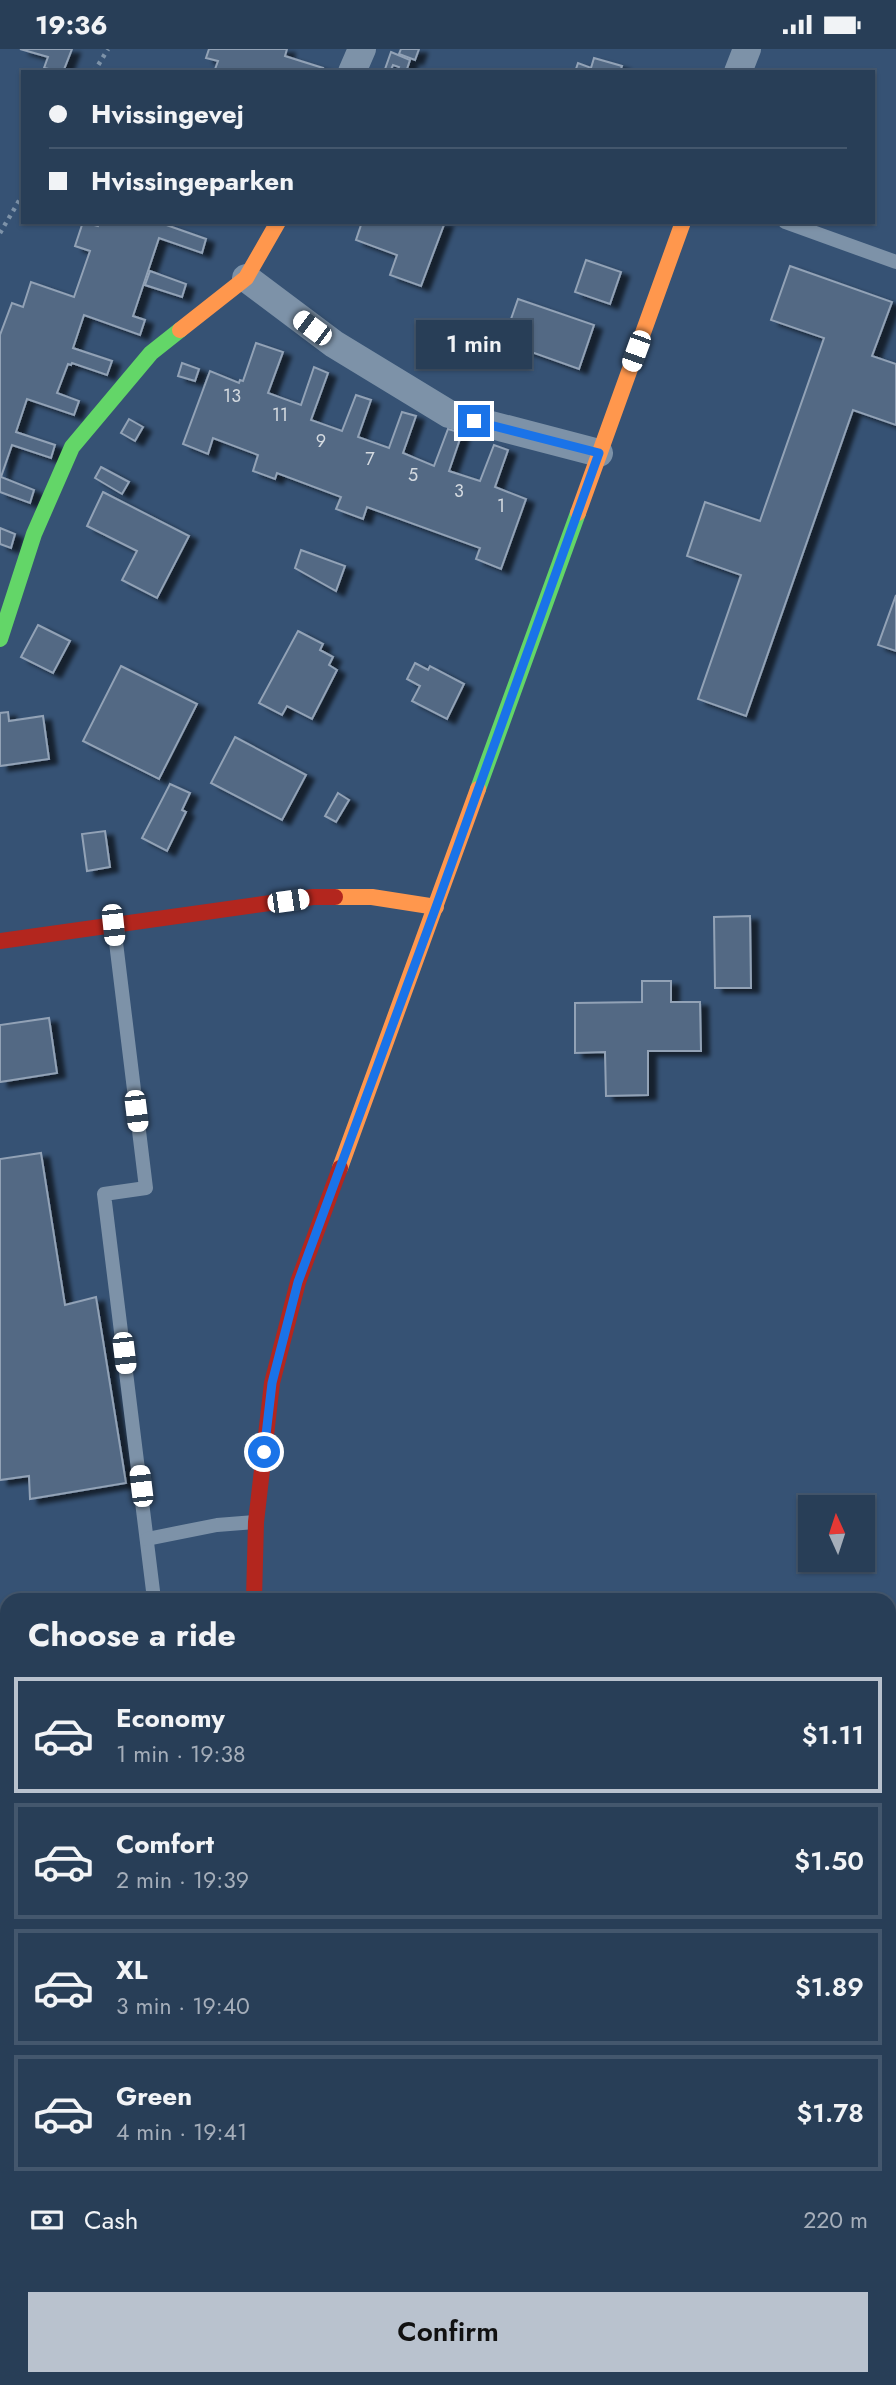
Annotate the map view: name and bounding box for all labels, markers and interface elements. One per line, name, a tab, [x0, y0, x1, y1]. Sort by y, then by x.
text: 19:36	[35, 6, 108, 44]
text: Hvissingevej	[91, 95, 244, 133]
text: Hvissingeparken	[91, 162, 294, 200]
car	[289, 307, 336, 349]
callout: 1 min	[416, 319, 532, 369]
text: 1 min	[446, 327, 502, 361]
car	[619, 328, 654, 374]
house number: 13	[223, 383, 241, 409]
house number: 11	[272, 402, 288, 428]
route end	[458, 405, 490, 437]
house number: 9	[316, 428, 326, 454]
house number: 7	[365, 446, 375, 472]
house number: 5	[408, 462, 418, 488]
house number: 3	[454, 478, 464, 504]
house number: 1	[497, 493, 505, 519]
car	[266, 888, 311, 914]
car	[101, 903, 126, 947]
car	[124, 1089, 149, 1133]
car	[112, 1331, 137, 1375]
route start	[248, 1436, 280, 1468]
car	[129, 1464, 154, 1508]
north arrow	[798, 1495, 875, 1571]
map controls	[798, 1495, 875, 1572]
text: Choose a ride	[28, 1612, 236, 1658]
text: Economy	[116, 1699, 225, 1737]
icon: car	[32, 1704, 95, 1767]
text: $1.11	[802, 1716, 864, 1754]
text: 1 min · 19:38	[116, 1737, 246, 1771]
text: Comfort	[116, 1825, 214, 1863]
icon: car	[32, 1830, 95, 1893]
text: $1.50	[794, 1842, 864, 1880]
text: 2 min · 19:39	[116, 1863, 249, 1897]
text: XL	[116, 1951, 148, 1989]
icon: car	[32, 1956, 95, 2019]
text: $1.89	[795, 1968, 864, 2006]
text: 3 min · 19:40	[116, 1989, 250, 2023]
text: Green	[116, 2077, 192, 2115]
icon: car	[32, 2082, 95, 2145]
text: $1.78	[797, 2094, 864, 2132]
text: 4 min · 19:41	[116, 2115, 247, 2149]
icon: cash	[28, 2201, 66, 2239]
text: Cash	[84, 2201, 138, 2239]
text: 220 m	[803, 2203, 868, 2237]
button: Confirm	[28, 2292, 868, 2372]

